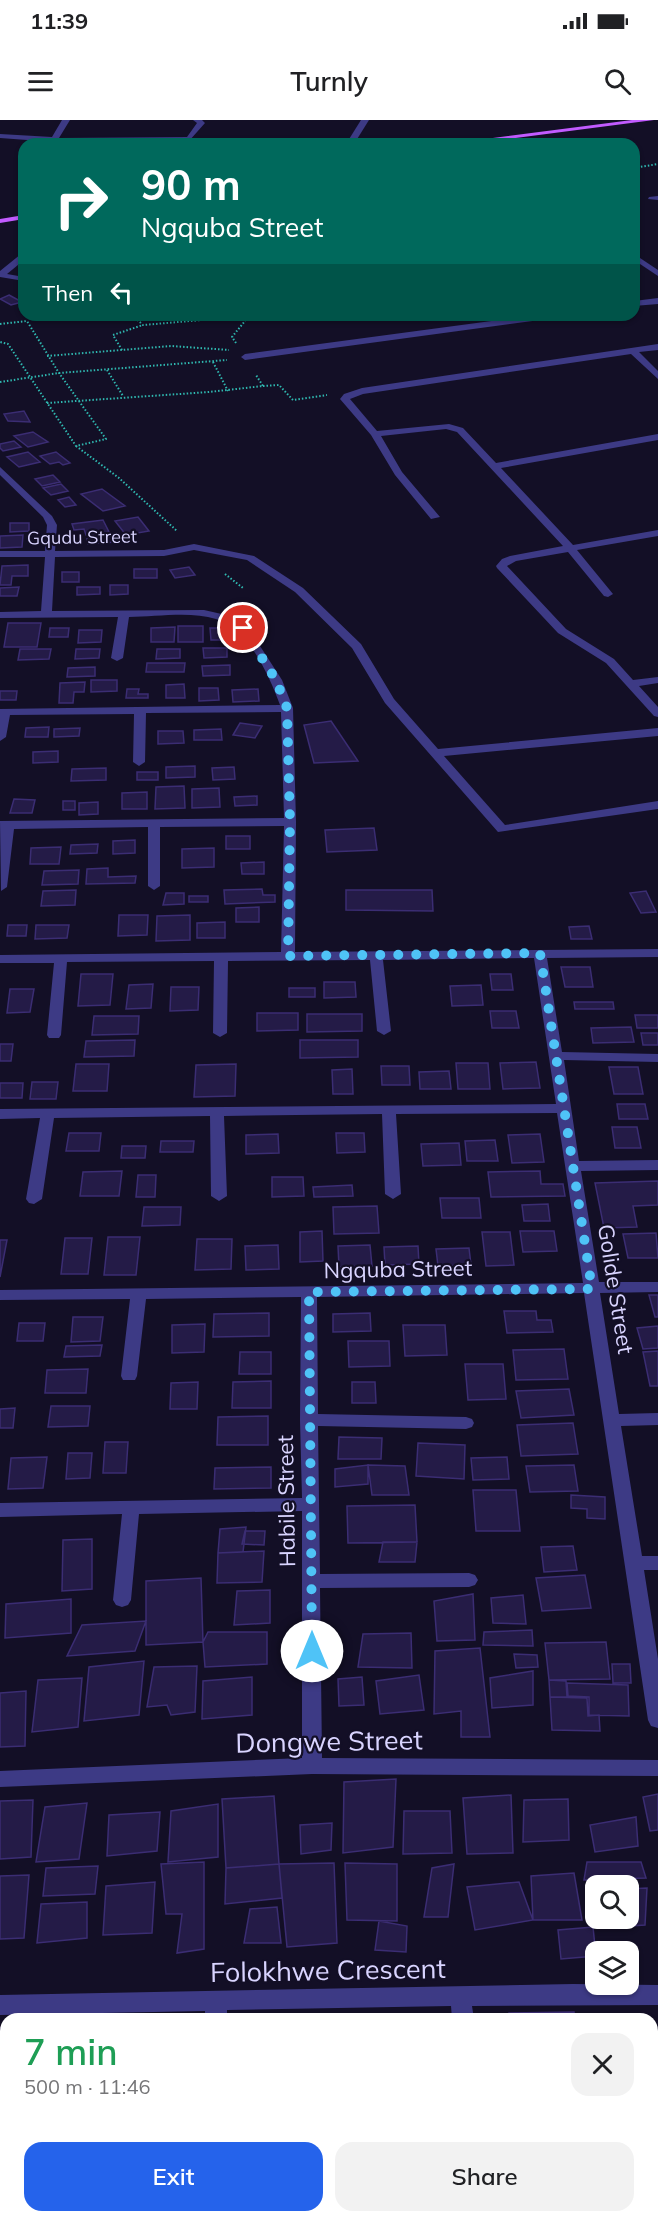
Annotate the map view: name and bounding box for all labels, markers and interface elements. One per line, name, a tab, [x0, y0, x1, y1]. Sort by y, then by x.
text: 11:39	[30, 7, 88, 35]
text: Turnly	[290, 64, 368, 98]
icon: menu	[24, 65, 57, 98]
icon: search	[601, 65, 634, 98]
text: 90 m	[141, 158, 241, 211]
icon: right	[42, 162, 120, 240]
text: Ngquba Street	[141, 210, 323, 244]
icon: left	[105, 276, 138, 309]
text: Then	[42, 279, 93, 307]
street label: Gqudu Street	[27, 525, 137, 549]
pin	[217, 602, 268, 653]
icon: arrive	[226, 611, 259, 644]
street label: Golide Street	[592, 1222, 640, 1356]
street label: Ngquba Street	[323, 1254, 473, 1284]
street label: Habile Street	[271, 1434, 301, 1567]
position arrow	[280, 1619, 344, 1683]
street label: Dongwe Street	[235, 1722, 423, 1760]
map controls	[585, 1875, 639, 1995]
button: search	[585, 1875, 639, 1929]
button: layers	[585, 1941, 639, 1995]
street label: Folokhwe Crescent	[210, 1951, 446, 1989]
text: 7 min	[24, 2029, 118, 2074]
button: close	[571, 2033, 634, 2096]
text: 500 m · 11:46	[24, 2074, 150, 2099]
button: Exit	[24, 2142, 323, 2211]
button: Share	[335, 2142, 634, 2211]

